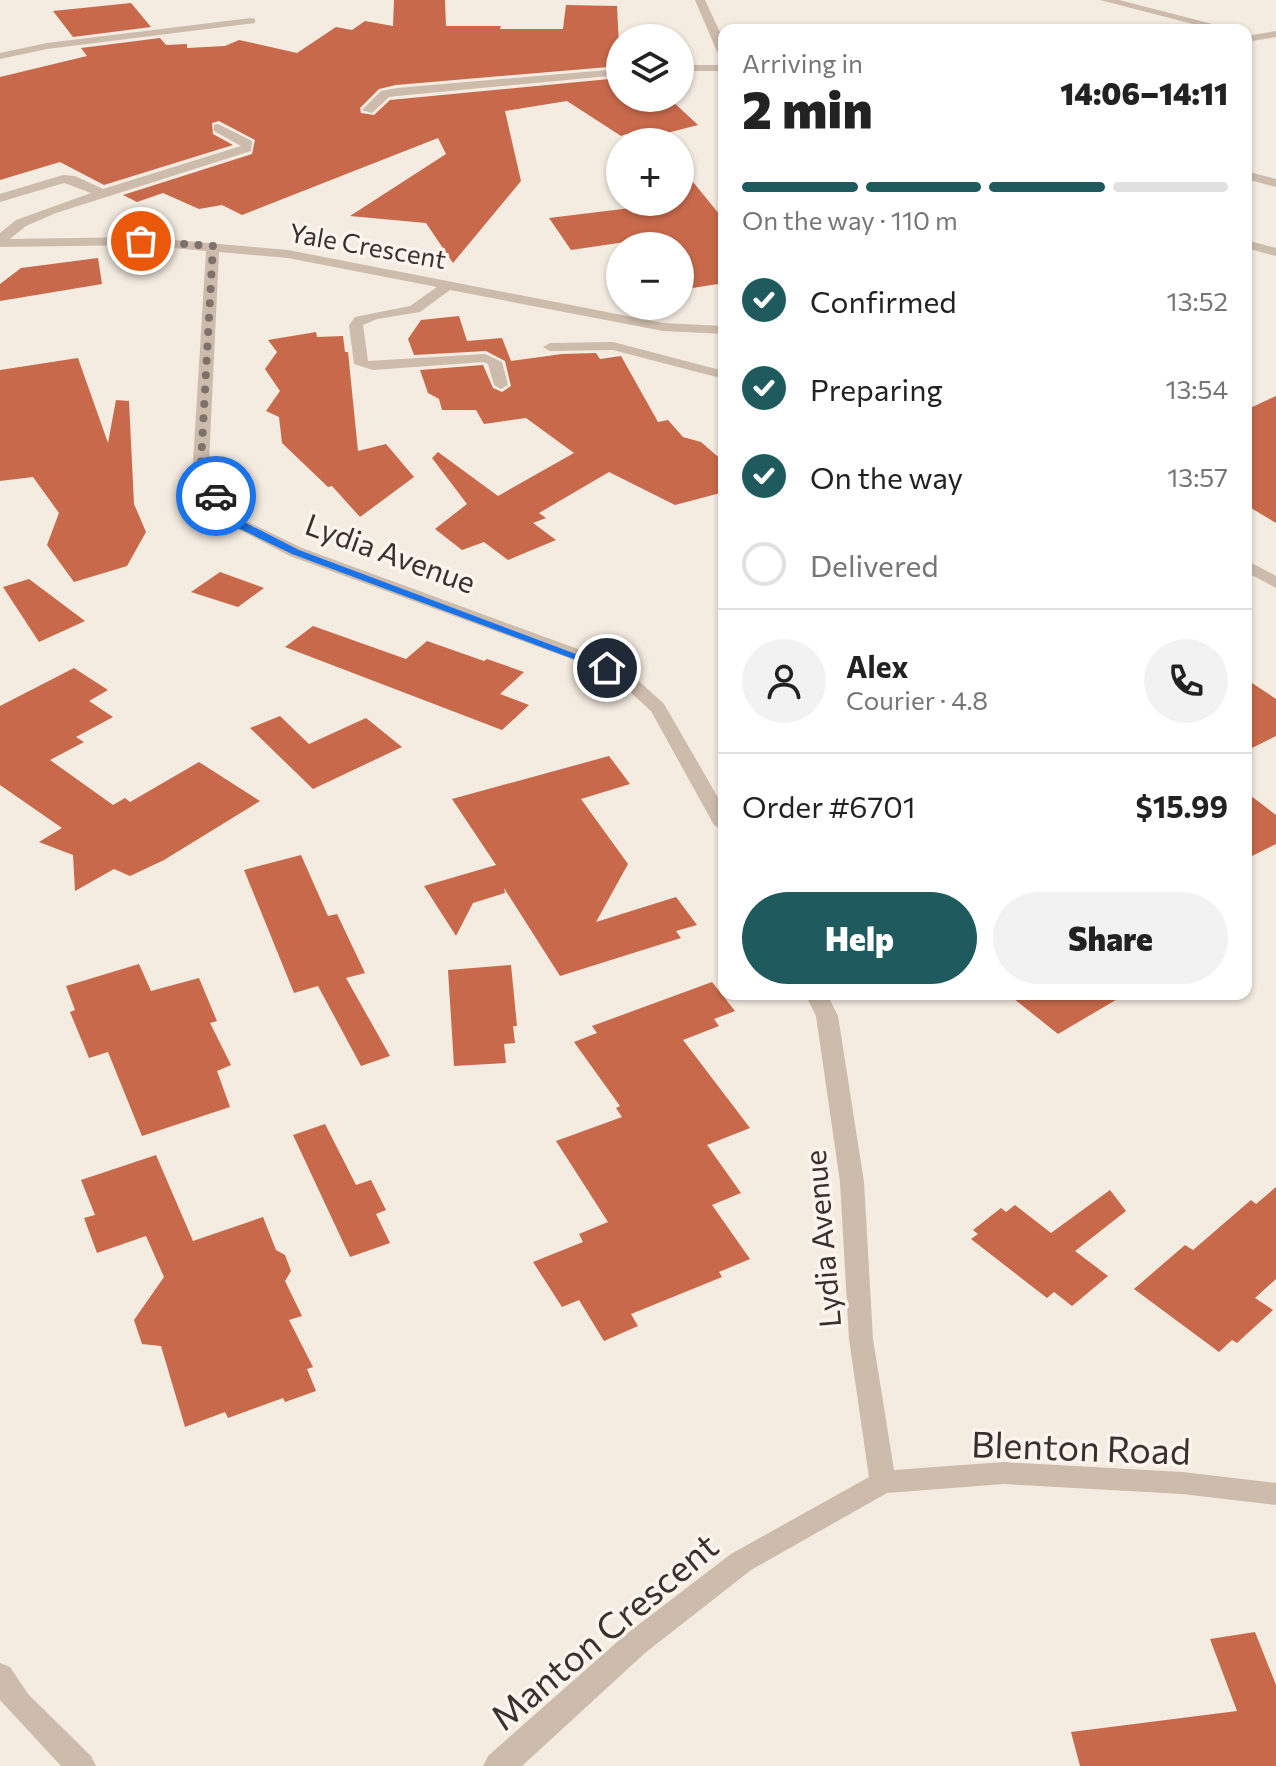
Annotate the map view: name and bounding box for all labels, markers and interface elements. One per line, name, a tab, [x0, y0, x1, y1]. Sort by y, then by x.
map controls	[606, 24, 694, 320]
button: layers	[606, 24, 694, 112]
text: Arriving in	[742, 47, 863, 78]
text: 14:06–14:11	[1060, 74, 1228, 111]
text: 2 min	[742, 76, 873, 140]
button: +	[606, 128, 694, 216]
text: On the way · 110 m	[742, 204, 958, 235]
pin	[107, 207, 175, 275]
street label: Yale Crescent	[287, 216, 449, 274]
icon: bag	[119, 219, 163, 263]
button: −	[606, 232, 694, 320]
icon: check	[742, 278, 786, 322]
text: Confirmed	[810, 282, 957, 319]
text: 13:52	[1167, 285, 1228, 316]
icon: check	[742, 366, 786, 410]
text: Preparing	[810, 370, 943, 407]
text: 13:54	[1165, 373, 1228, 404]
icon: check	[742, 454, 786, 498]
courier	[176, 456, 256, 536]
text: On the way	[810, 458, 963, 495]
text: 13:57	[1167, 461, 1228, 492]
icon: car	[194, 474, 238, 518]
street label: Lydia Avenue	[301, 504, 481, 600]
text: Delivered	[810, 546, 939, 583]
pin	[573, 634, 641, 702]
button: person	[742, 639, 826, 723]
button: phone	[1144, 639, 1228, 723]
icon: home	[585, 646, 629, 690]
text: Alex	[846, 647, 909, 684]
text: Courier · 4.8	[846, 684, 988, 715]
text: Order #6701	[742, 787, 916, 824]
text: $15.99	[1136, 787, 1228, 824]
button: Help	[742, 892, 977, 984]
button: Share	[993, 892, 1228, 984]
street label: Lydia Avenue	[795, 1149, 847, 1329]
street label: Blenton Road	[970, 1420, 1192, 1472]
street label: Manton Crescent	[480, 1522, 726, 1738]

